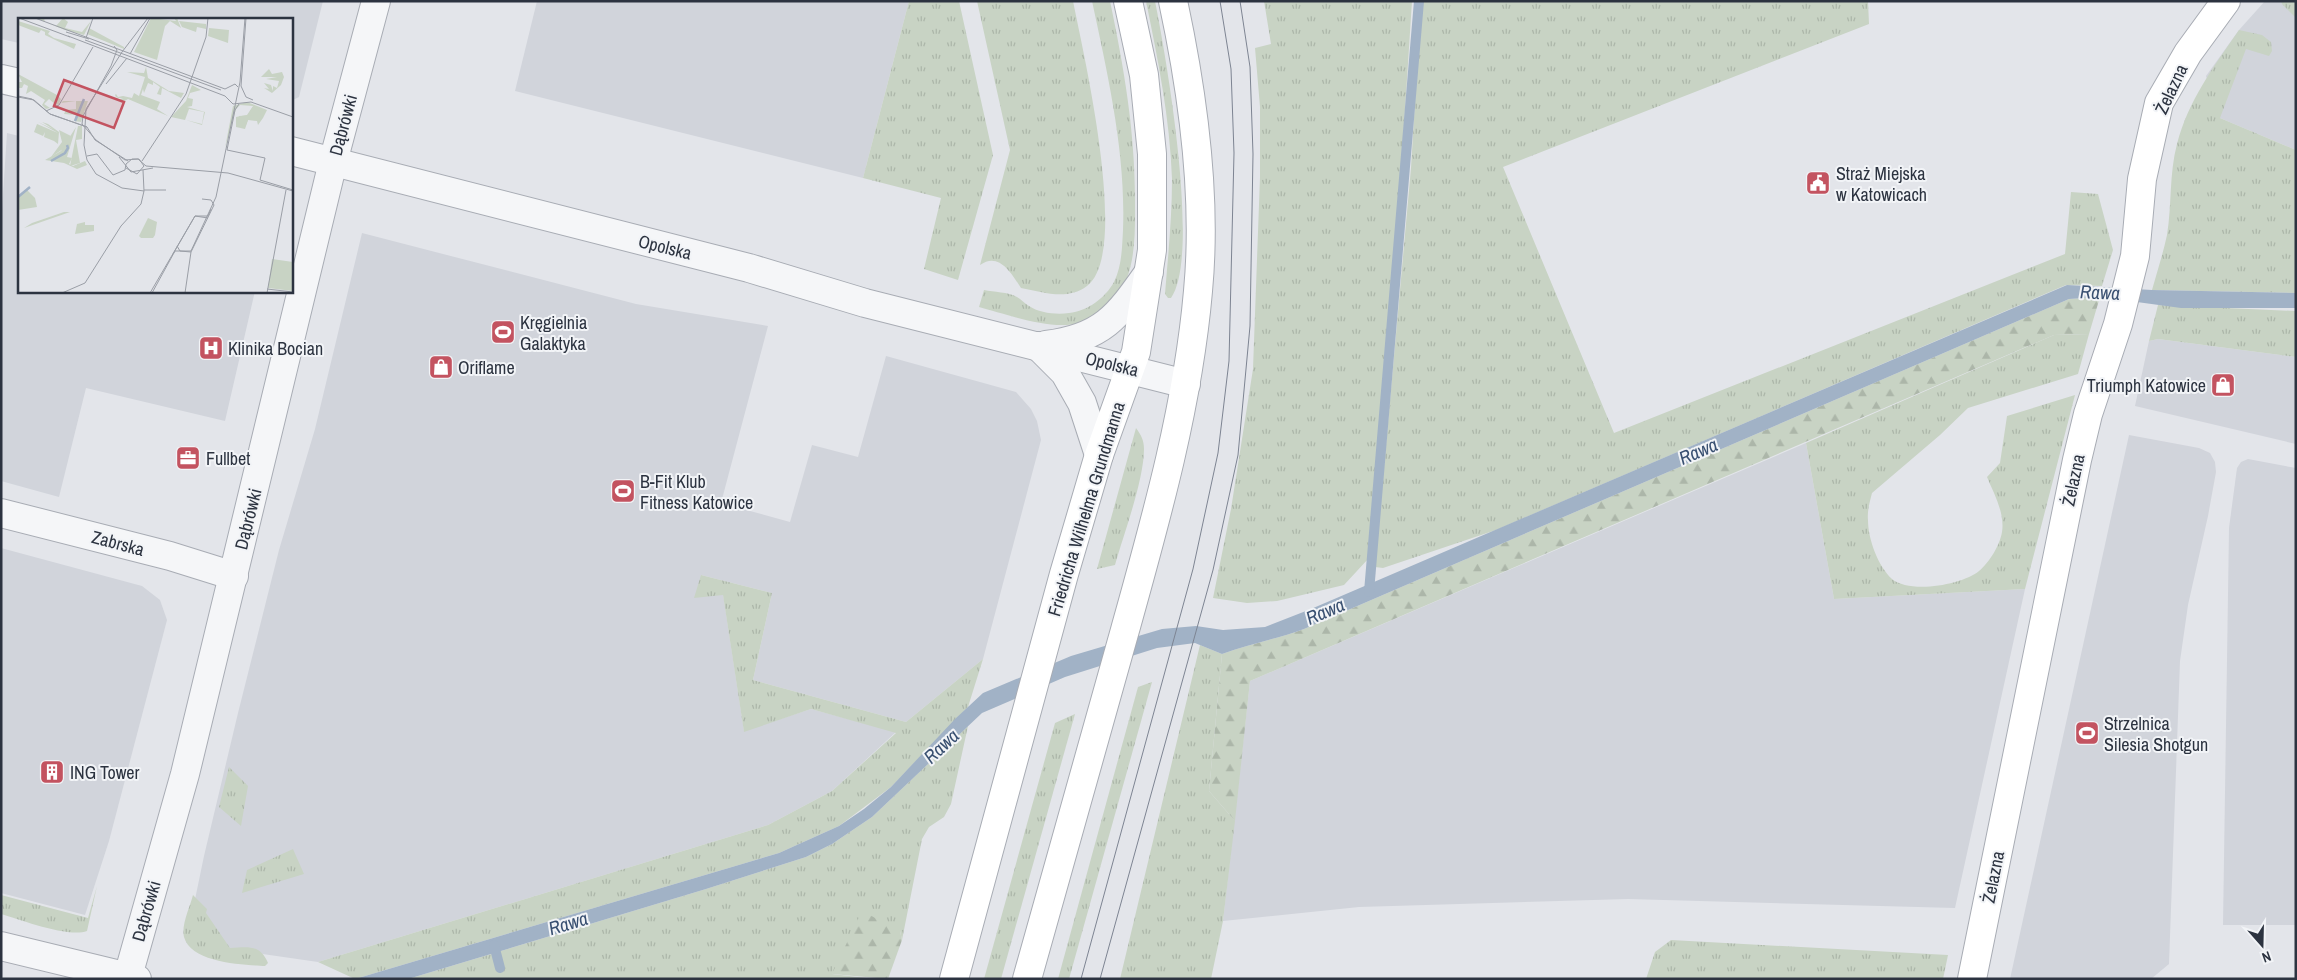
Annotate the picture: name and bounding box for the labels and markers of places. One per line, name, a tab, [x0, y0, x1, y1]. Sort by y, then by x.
place label: Straż Miejska w Katowicach	[1836, 161, 1927, 207]
public building icon: Straż Miejska w Katowicach	[1805, 170, 1831, 196]
place label: Kręgielnia Galaktyka	[520, 310, 587, 356]
sports icon: Kręgielnia Galaktyka	[490, 319, 516, 345]
hospital icon: Klinika Bocian	[198, 335, 224, 361]
place label: Klinika Bocian	[228, 336, 323, 361]
shop icon: Oriflame	[428, 354, 454, 380]
place label: Oriflame	[458, 355, 515, 380]
shop icon: Triumph Katowice	[2210, 372, 2236, 398]
place label: Triumph Katowice	[2087, 373, 2206, 398]
office icon: Fullbet	[175, 445, 201, 471]
place label: Fullbet	[206, 446, 250, 471]
place label: B-Fit Klub Fitness Katowice	[640, 469, 753, 515]
sports icon: B-Fit Klub Fitness Katowice	[610, 478, 636, 504]
place label: Strzelnica Silesia Shotgun	[2104, 711, 2208, 757]
sports icon: Strzelnica Silesia Shotgun	[2074, 720, 2100, 746]
building icon: ING Tower	[39, 759, 65, 785]
place label: ING Tower	[70, 760, 140, 785]

